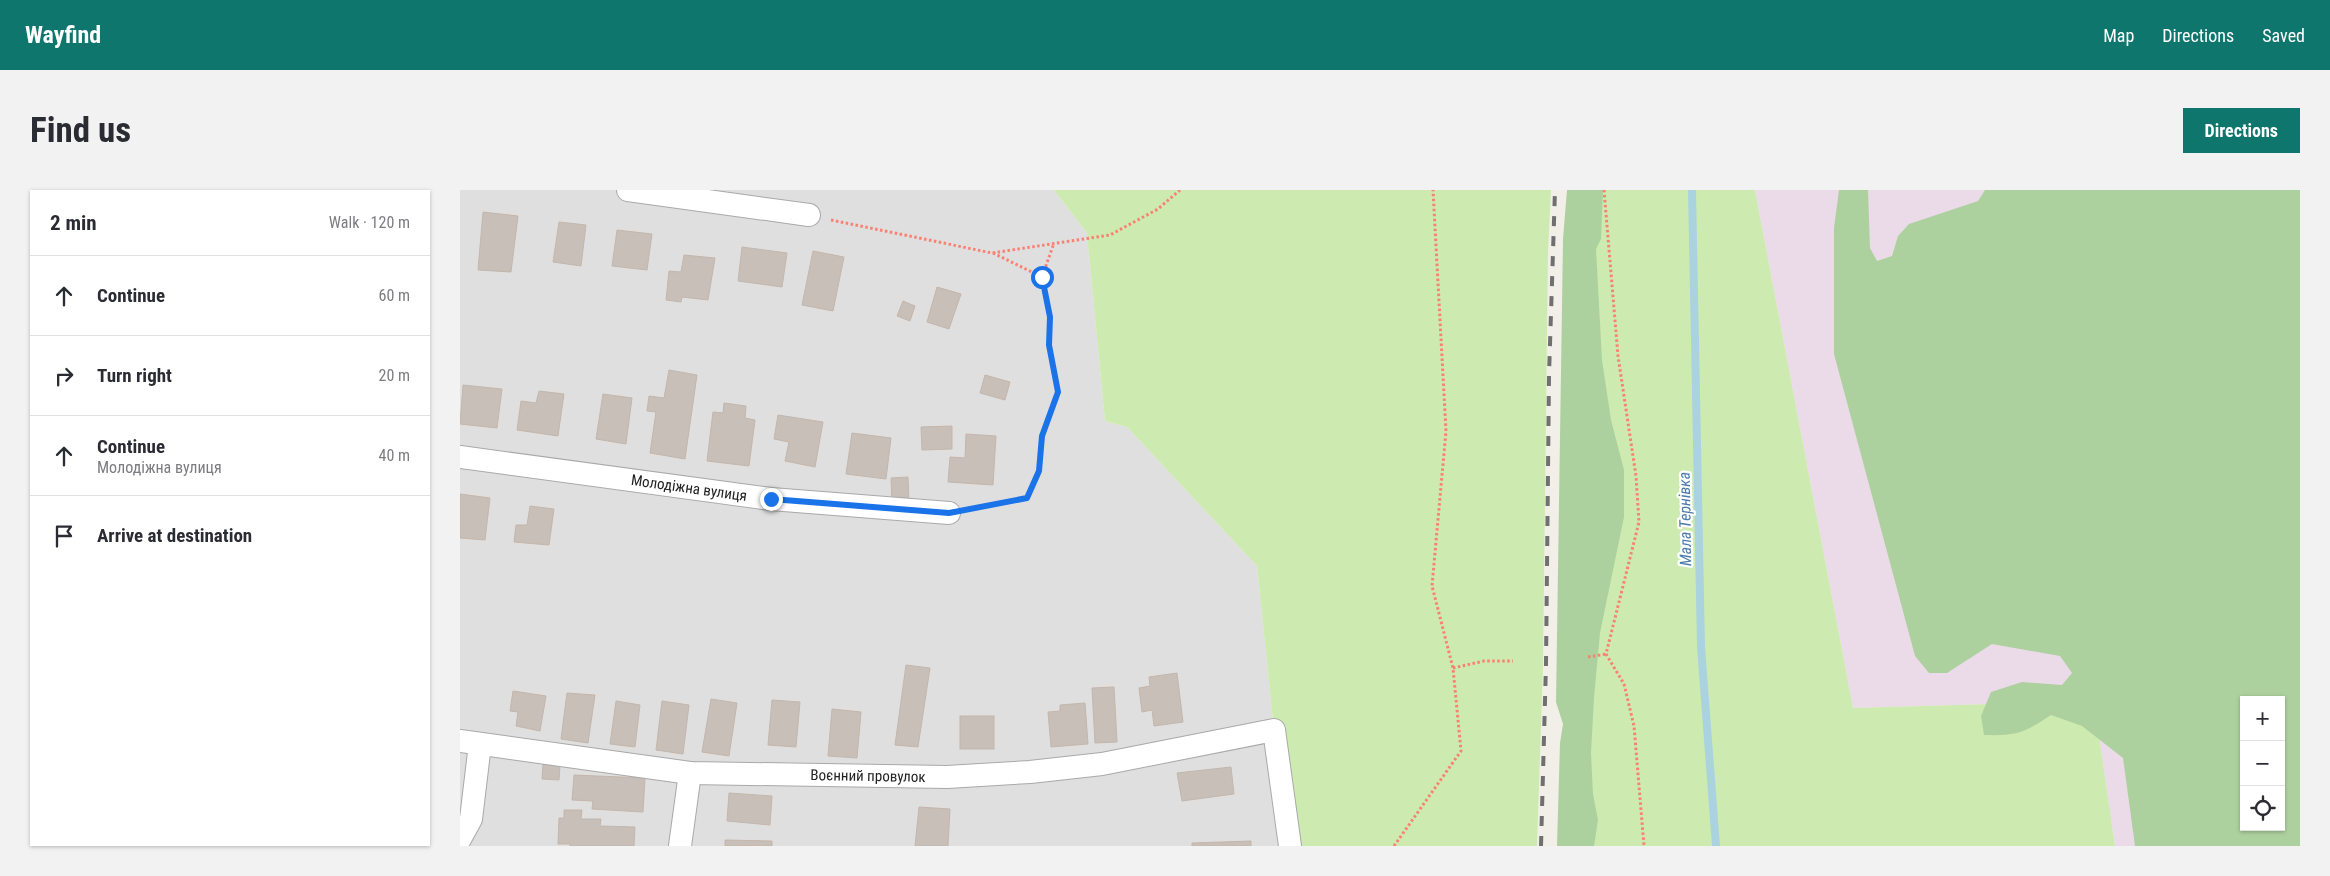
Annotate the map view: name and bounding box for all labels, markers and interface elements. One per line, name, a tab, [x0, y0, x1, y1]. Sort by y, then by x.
text: Wayfind	[25, 21, 101, 49]
text: Map	[2103, 25, 2134, 46]
text: Directions	[2162, 25, 2234, 46]
text: Saved	[2262, 25, 2305, 46]
button: Directions	[2183, 108, 2300, 153]
text: Find us	[30, 110, 131, 151]
text: 2 min	[50, 211, 97, 235]
text: Walk · 120 m	[329, 213, 410, 232]
route start	[1031, 266, 1054, 289]
icon: ahead	[50, 282, 78, 310]
text: Continue	[97, 284, 165, 307]
text: 60 m	[378, 286, 410, 305]
icon: right	[50, 362, 78, 390]
text: Turn right	[97, 364, 172, 387]
text: 20 m	[378, 366, 410, 385]
text: Continue	[97, 435, 165, 458]
icon: ahead	[50, 442, 78, 470]
text: 40 m	[378, 446, 410, 465]
text: Молодіжна вулиця	[97, 458, 222, 477]
street label: Молодіжна вулиця	[630, 471, 748, 505]
water label: Мала Тернівка	[1675, 472, 1695, 566]
route end	[760, 488, 783, 511]
icon: arrive	[50, 522, 78, 550]
text: Arrive at destination	[97, 524, 252, 547]
map controls	[2240, 696, 2285, 831]
button: +	[2240, 696, 2285, 741]
button: −	[2240, 741, 2285, 786]
street label: Воєнний провулок	[810, 766, 926, 786]
button: locate	[2240, 786, 2285, 831]

